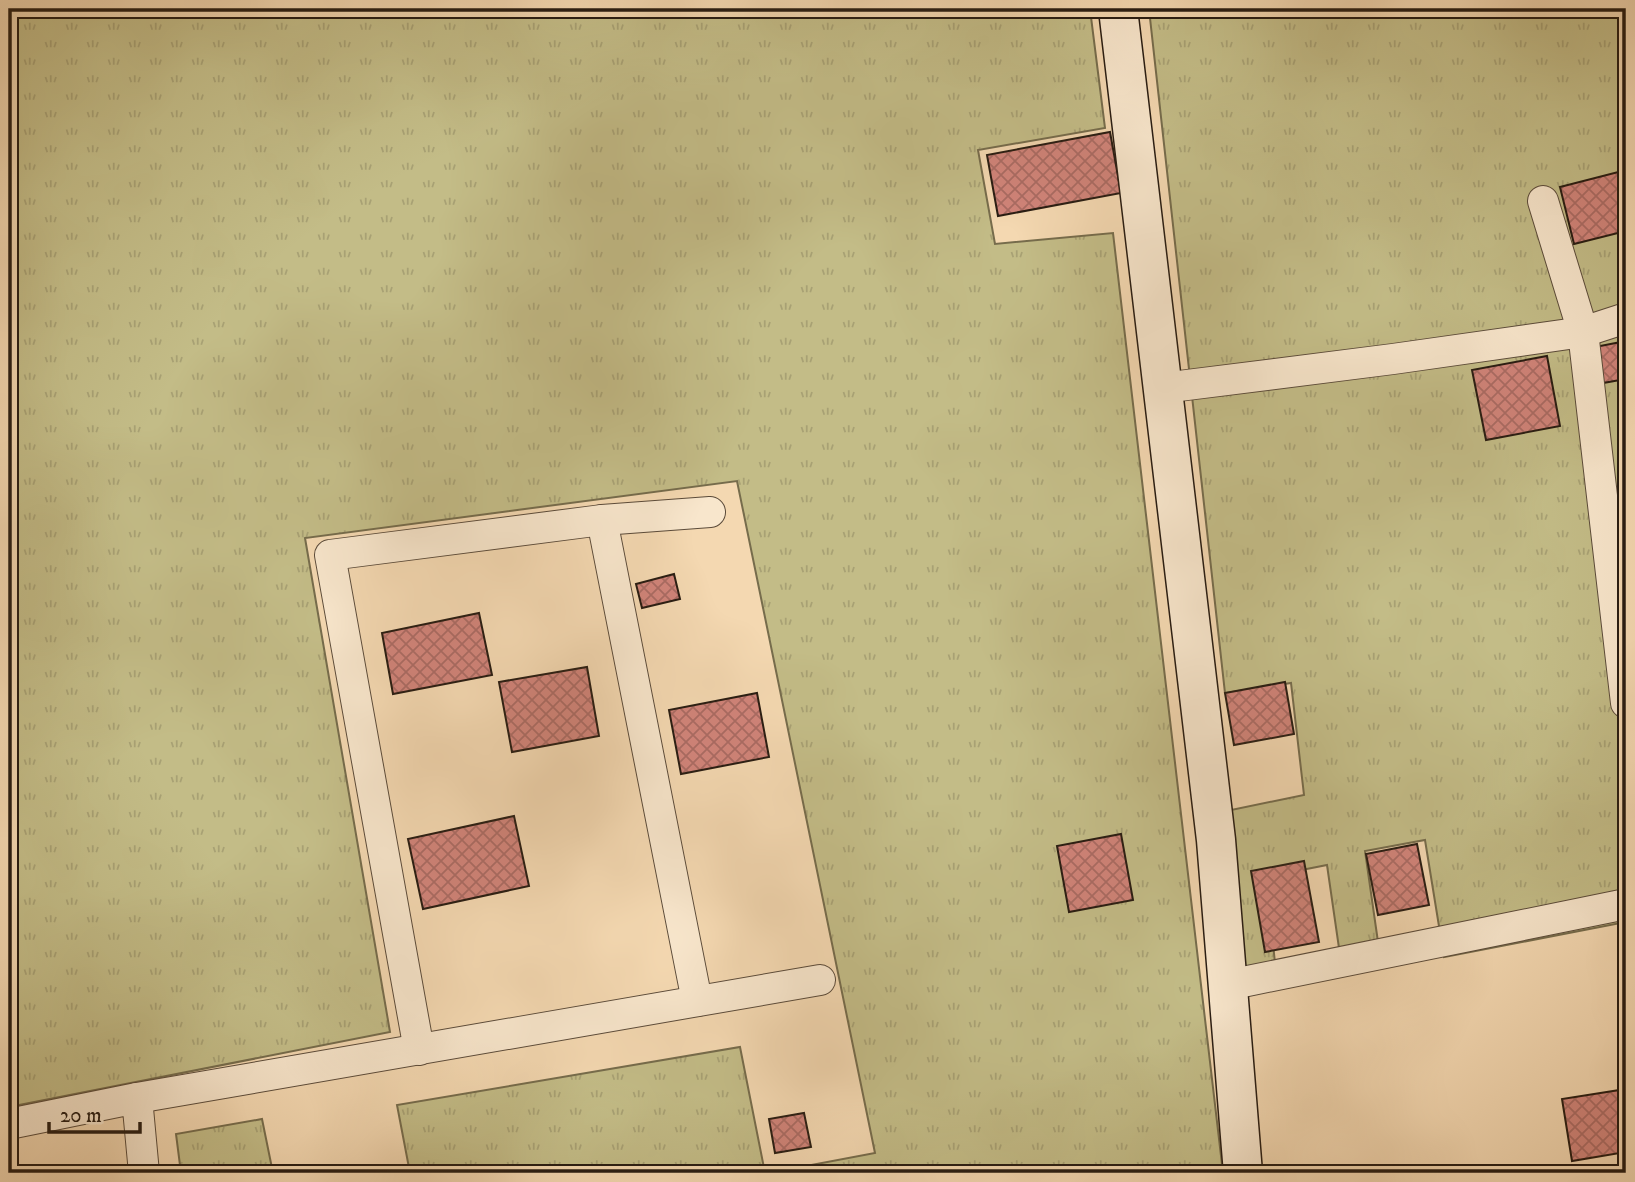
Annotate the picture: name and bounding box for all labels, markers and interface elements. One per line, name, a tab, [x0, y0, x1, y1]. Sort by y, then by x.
scale bar	[49, 1091, 140, 1135]
text: 20 m	[60, 1103, 102, 1129]

